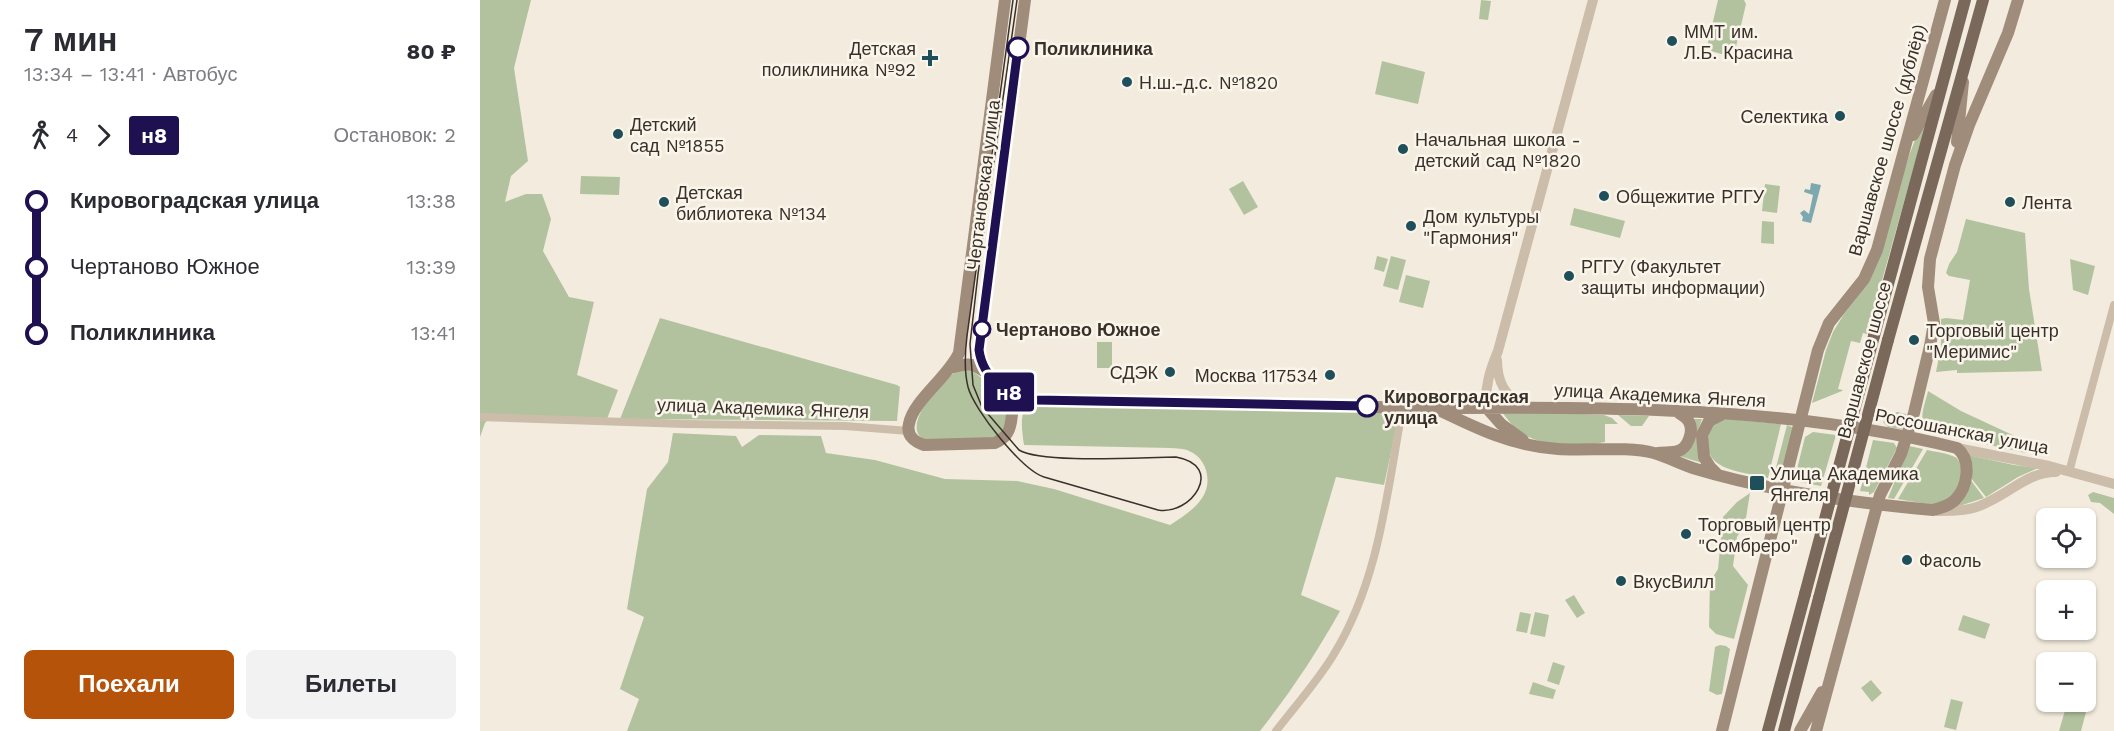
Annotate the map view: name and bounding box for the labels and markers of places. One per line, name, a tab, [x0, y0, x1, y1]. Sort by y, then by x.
place label: ММТ им. Л.Б. Красина	[1684, 21, 1794, 63]
marker: ММТ им. Л.Б. Красина	[1665, 34, 1679, 48]
marker: Поликлиника	[1007, 37, 1029, 59]
place label: Детская поликлиника №92	[762, 38, 916, 80]
place label: Поликлиника	[1034, 38, 1154, 59]
marker: Детская поликлиника №92	[921, 49, 939, 67]
place label: Н.ш.-д.с. №1820	[1139, 72, 1278, 93]
marker: Н.ш.-д.с. №1820	[1120, 75, 1134, 89]
place label: Селектика	[1740, 106, 1829, 127]
marker: Селектика	[1833, 109, 1847, 123]
place label: Детский сад №1855	[630, 114, 724, 156]
marker: Детский сад №1855	[611, 127, 625, 141]
place label: Начальная школа - детский сад №1820	[1415, 129, 1581, 171]
marker: Начальная школа - детский сад №1820	[1396, 142, 1410, 156]
place label: Детская библиотека №134	[676, 182, 827, 224]
place label: Общежитие РГГУ	[1616, 186, 1765, 207]
marker: Общежитие РГГУ	[1597, 189, 1611, 203]
place label: Лента	[2022, 192, 2073, 213]
marker: Детская библиотека №134	[657, 195, 671, 209]
marker: Лента	[2003, 195, 2017, 209]
place label: Дом культуры "Гармония"	[1423, 206, 1539, 248]
marker: Дом культуры "Гармония"	[1404, 219, 1418, 233]
place label: РГГУ (Факультет защиты информации)	[1581, 256, 1765, 298]
marker: РГГУ (Факультет защиты информации)	[1562, 269, 1576, 283]
place label: Чертаново Южное	[996, 319, 1161, 340]
marker: Чертаново Южное	[973, 320, 991, 338]
place label: Торговый центр "Меримис"	[1926, 320, 2059, 362]
marker: Торговый центр "Меримис"	[1907, 333, 1921, 347]
place label: СДЭК	[1110, 362, 1159, 383]
marker: СДЭК	[1163, 365, 1177, 379]
place label: Москва 117534	[1195, 365, 1318, 386]
marker: Москва 117534	[1323, 368, 1337, 382]
place label: Кировоградская улица	[1384, 386, 1529, 428]
marker: Кировоградская улица	[1356, 395, 1378, 417]
place label: Улица Академика Янгеля	[1770, 463, 1920, 505]
marker: Улица Академика Янгеля	[1748, 474, 1766, 492]
place label: Торговый центр "Сомбреро"	[1698, 514, 1831, 556]
marker: Торговый центр "Сомбреро"	[1679, 527, 1693, 541]
place label: Фасоль	[1919, 550, 1981, 571]
marker: Фасоль	[1900, 553, 1914, 567]
place label: ВкусВилл	[1633, 571, 1714, 592]
marker: ВкусВилл	[1614, 574, 1628, 588]

